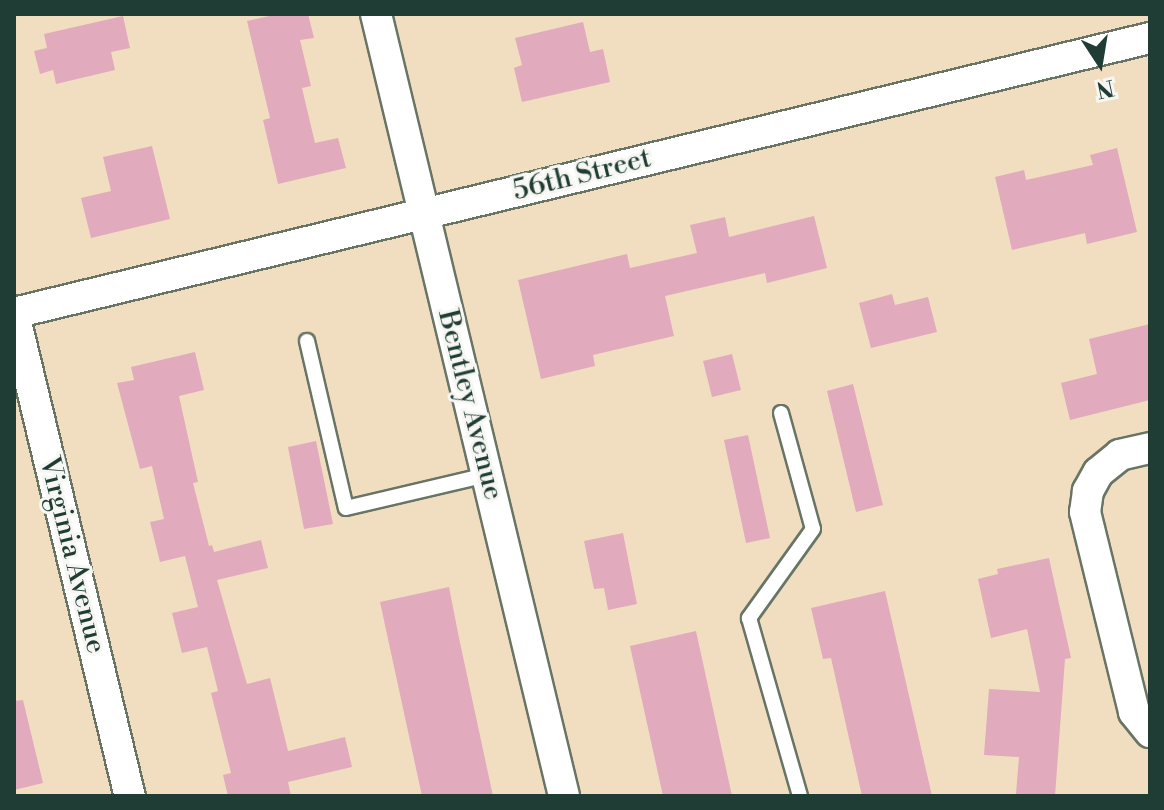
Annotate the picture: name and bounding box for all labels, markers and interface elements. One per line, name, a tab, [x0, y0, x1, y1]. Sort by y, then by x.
north arrow	[1060, 24, 1140, 104]
text: N	[1094, 73, 1116, 103]
street label: 56th Street	[509, 142, 655, 208]
street label: Bentley Avenue	[430, 306, 510, 504]
street label: Virginia Avenue	[31, 453, 113, 657]

